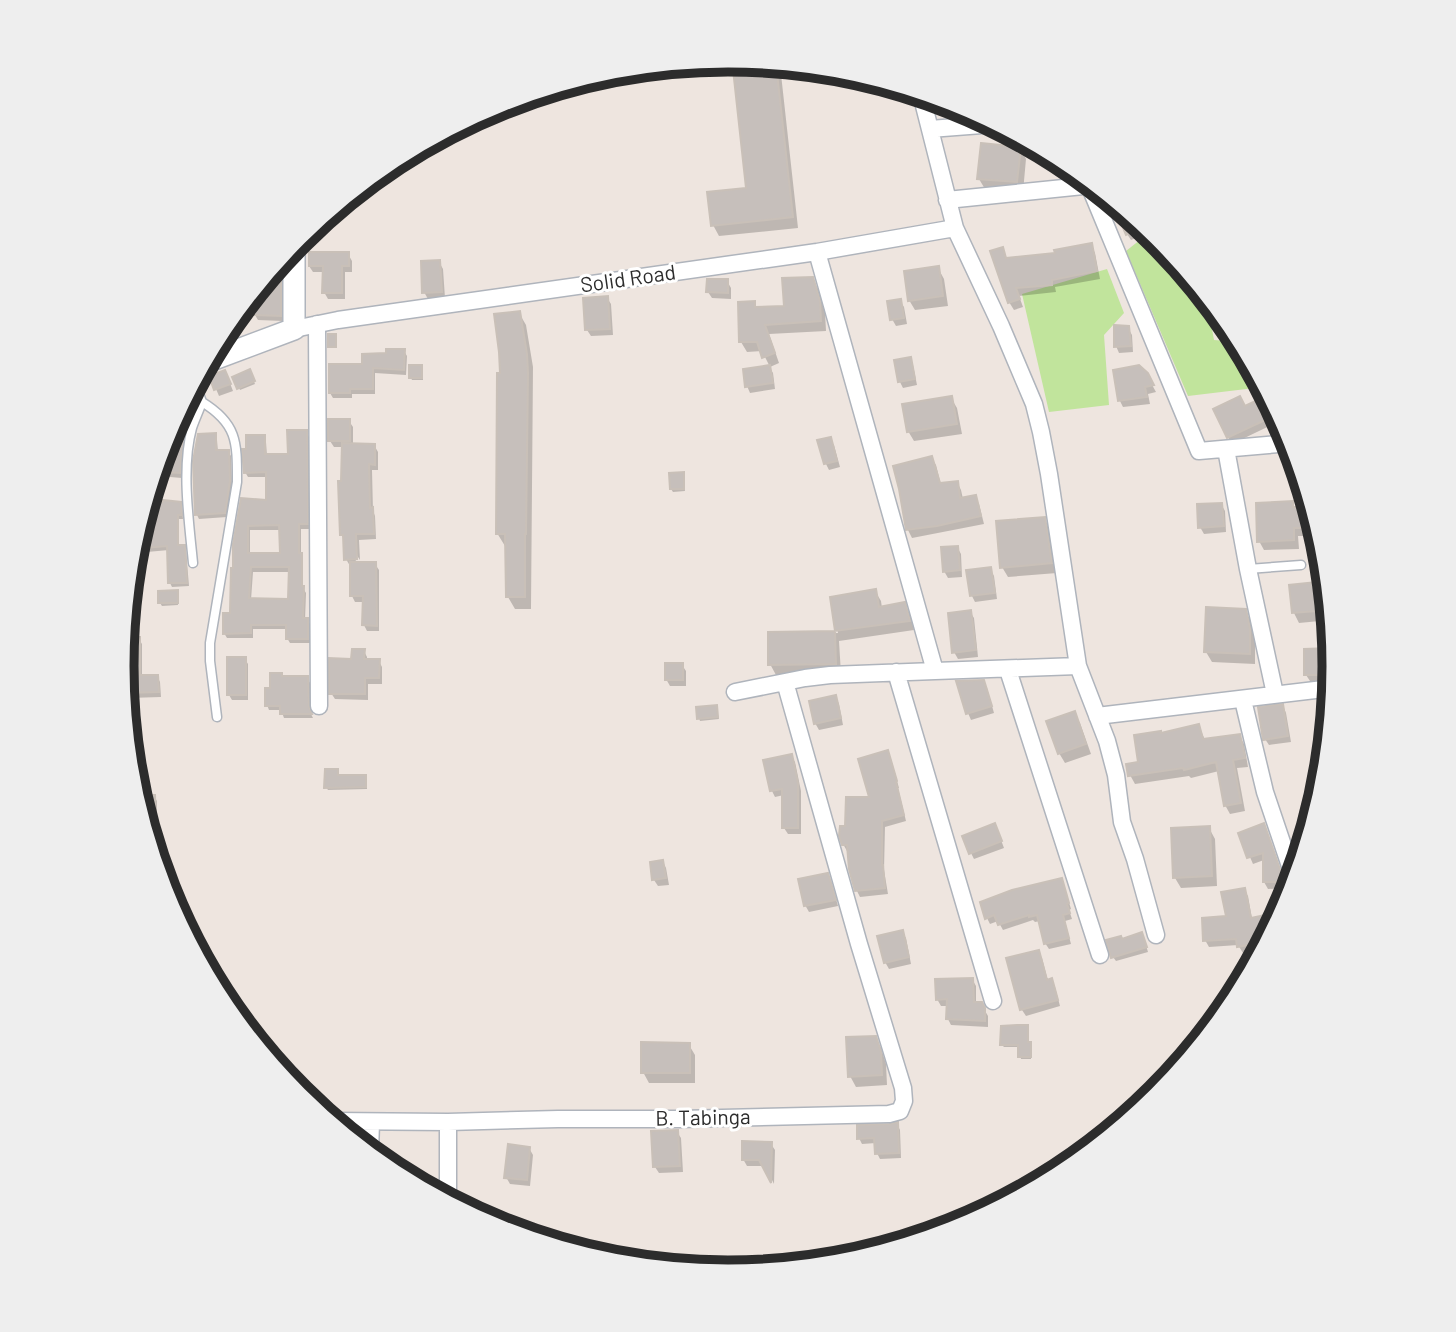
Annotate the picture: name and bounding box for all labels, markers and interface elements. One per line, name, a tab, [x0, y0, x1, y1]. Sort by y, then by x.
street label: Solid Road	[579, 258, 677, 297]
street label: B. Tabinga	[655, 1103, 751, 1130]

